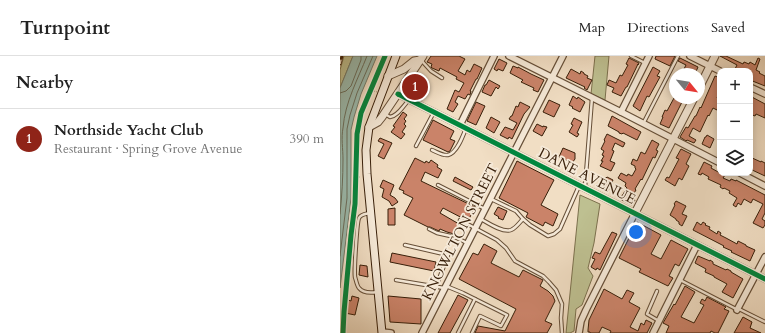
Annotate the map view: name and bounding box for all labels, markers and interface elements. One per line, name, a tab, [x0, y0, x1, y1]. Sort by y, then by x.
text: Turnpoint	[20, 15, 110, 41]
text: Map	[579, 18, 605, 37]
text: Directions	[627, 18, 689, 37]
text: Saved	[711, 18, 745, 37]
north arrow	[669, 68, 705, 104]
map controls	[717, 68, 753, 176]
button: +	[717, 68, 753, 104]
text: Nearby	[16, 71, 73, 94]
pin: 1	[402, 72, 428, 102]
button: −	[717, 104, 753, 140]
text: Northside Yacht Club	[54, 120, 204, 140]
text: 1	[26, 130, 32, 148]
text: 390 m	[290, 130, 324, 148]
text: Restaurant · Spring Grove Avenue	[54, 140, 242, 158]
button: layers	[717, 140, 753, 176]
street label: DANE AVENUE	[535, 143, 639, 209]
street label: KNOWLTON STREET	[417, 160, 503, 304]
your location	[626, 222, 646, 242]

